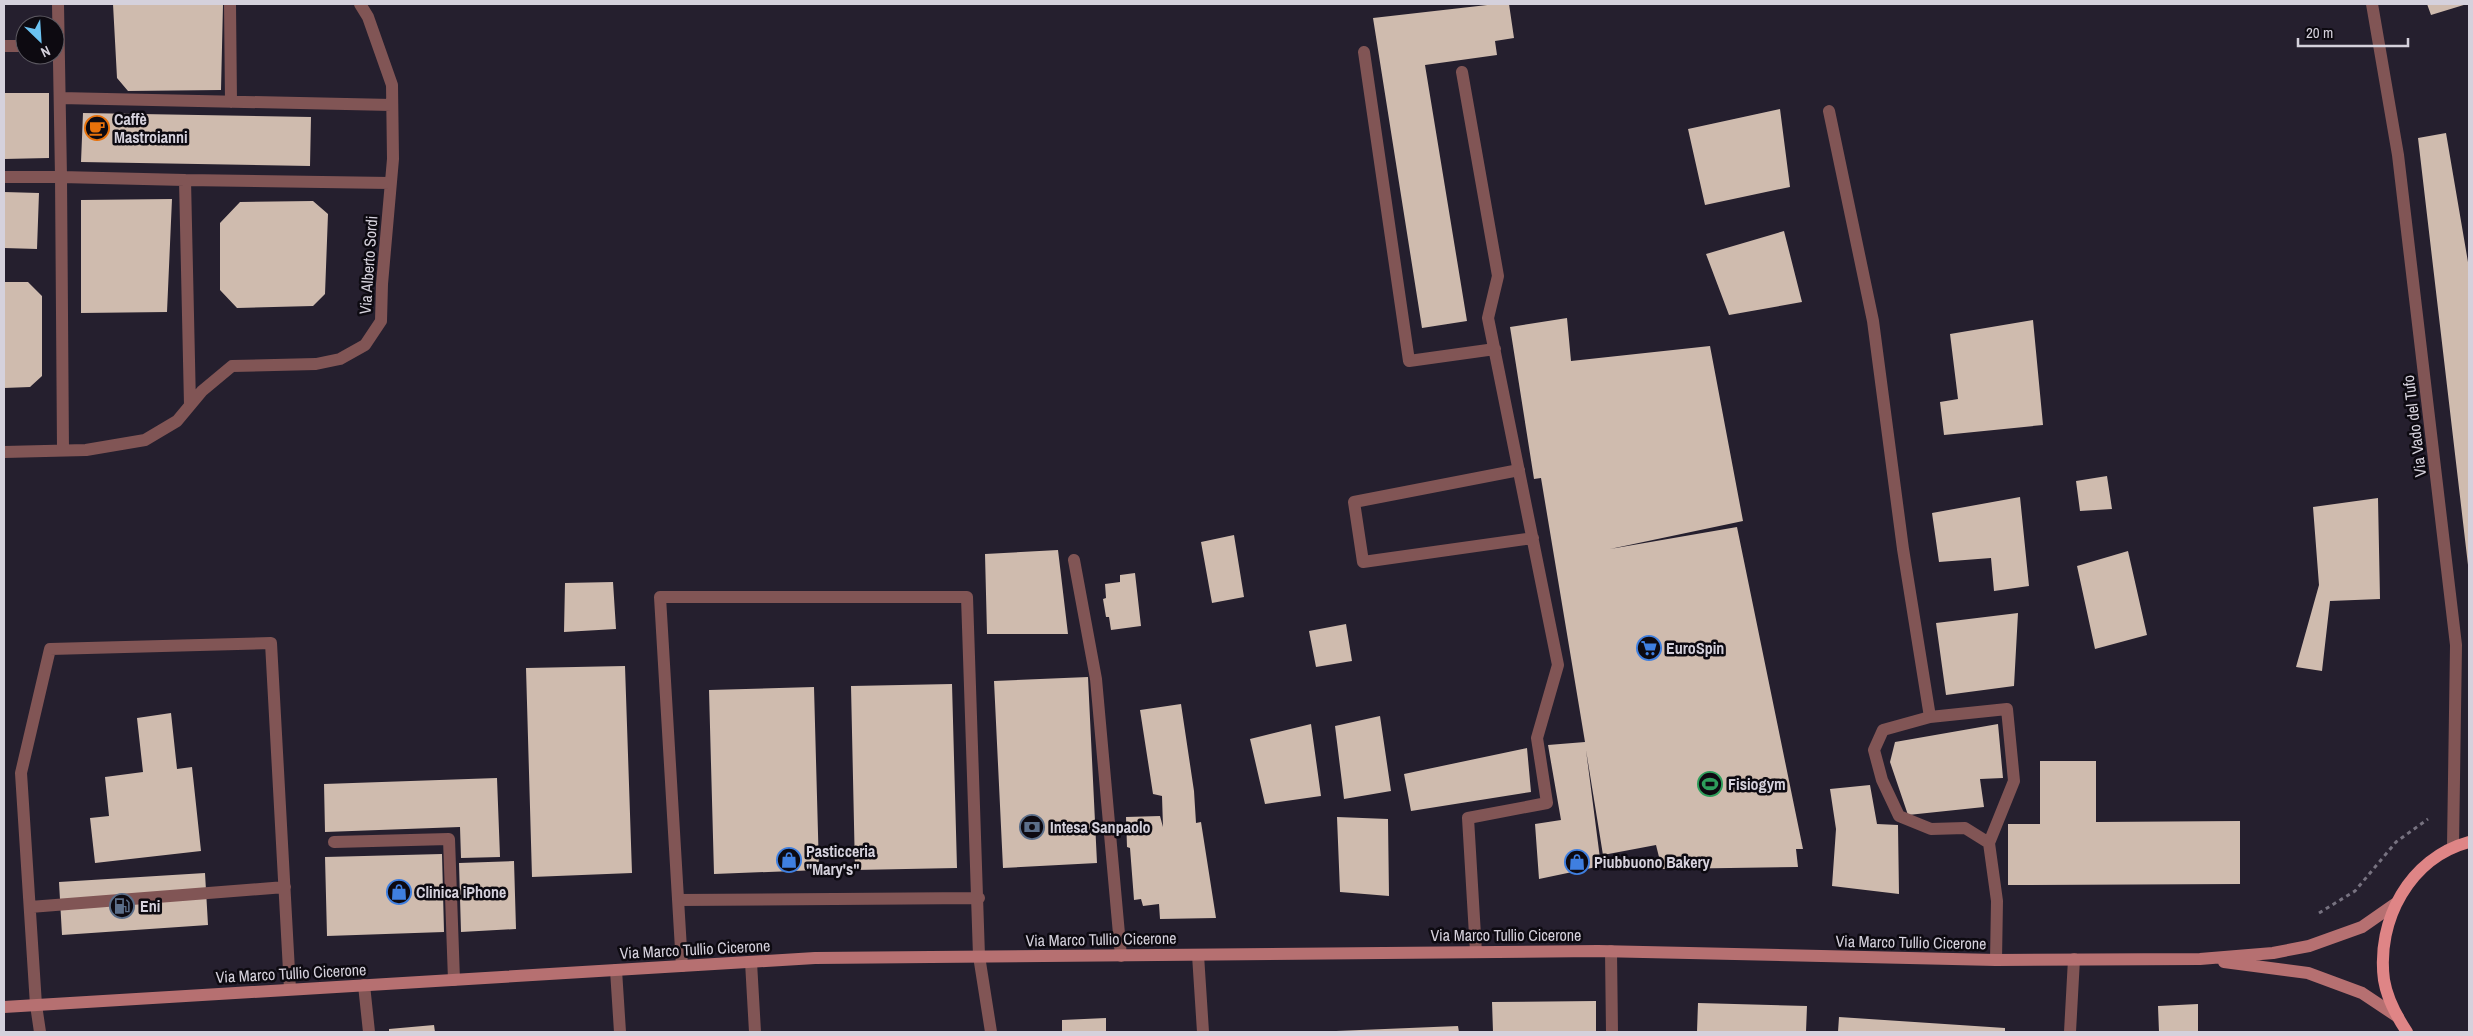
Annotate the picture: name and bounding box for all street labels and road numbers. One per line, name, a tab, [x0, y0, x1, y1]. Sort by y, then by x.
street label: Via Alberto Sordi	[354, 215, 382, 315]
street label: Via Vado del Tufo	[2397, 374, 2431, 478]
street label: Via Marco Tullio Cicerone	[1431, 924, 1581, 946]
street label: Via Marco Tullio Cicerone	[1025, 927, 1177, 951]
street label: Via Marco Tullio Cicerone	[1835, 930, 1987, 954]
street label: Via Marco Tullio Cicerone	[619, 934, 771, 964]
street label: Via Marco Tullio Cicerone	[215, 958, 367, 988]

